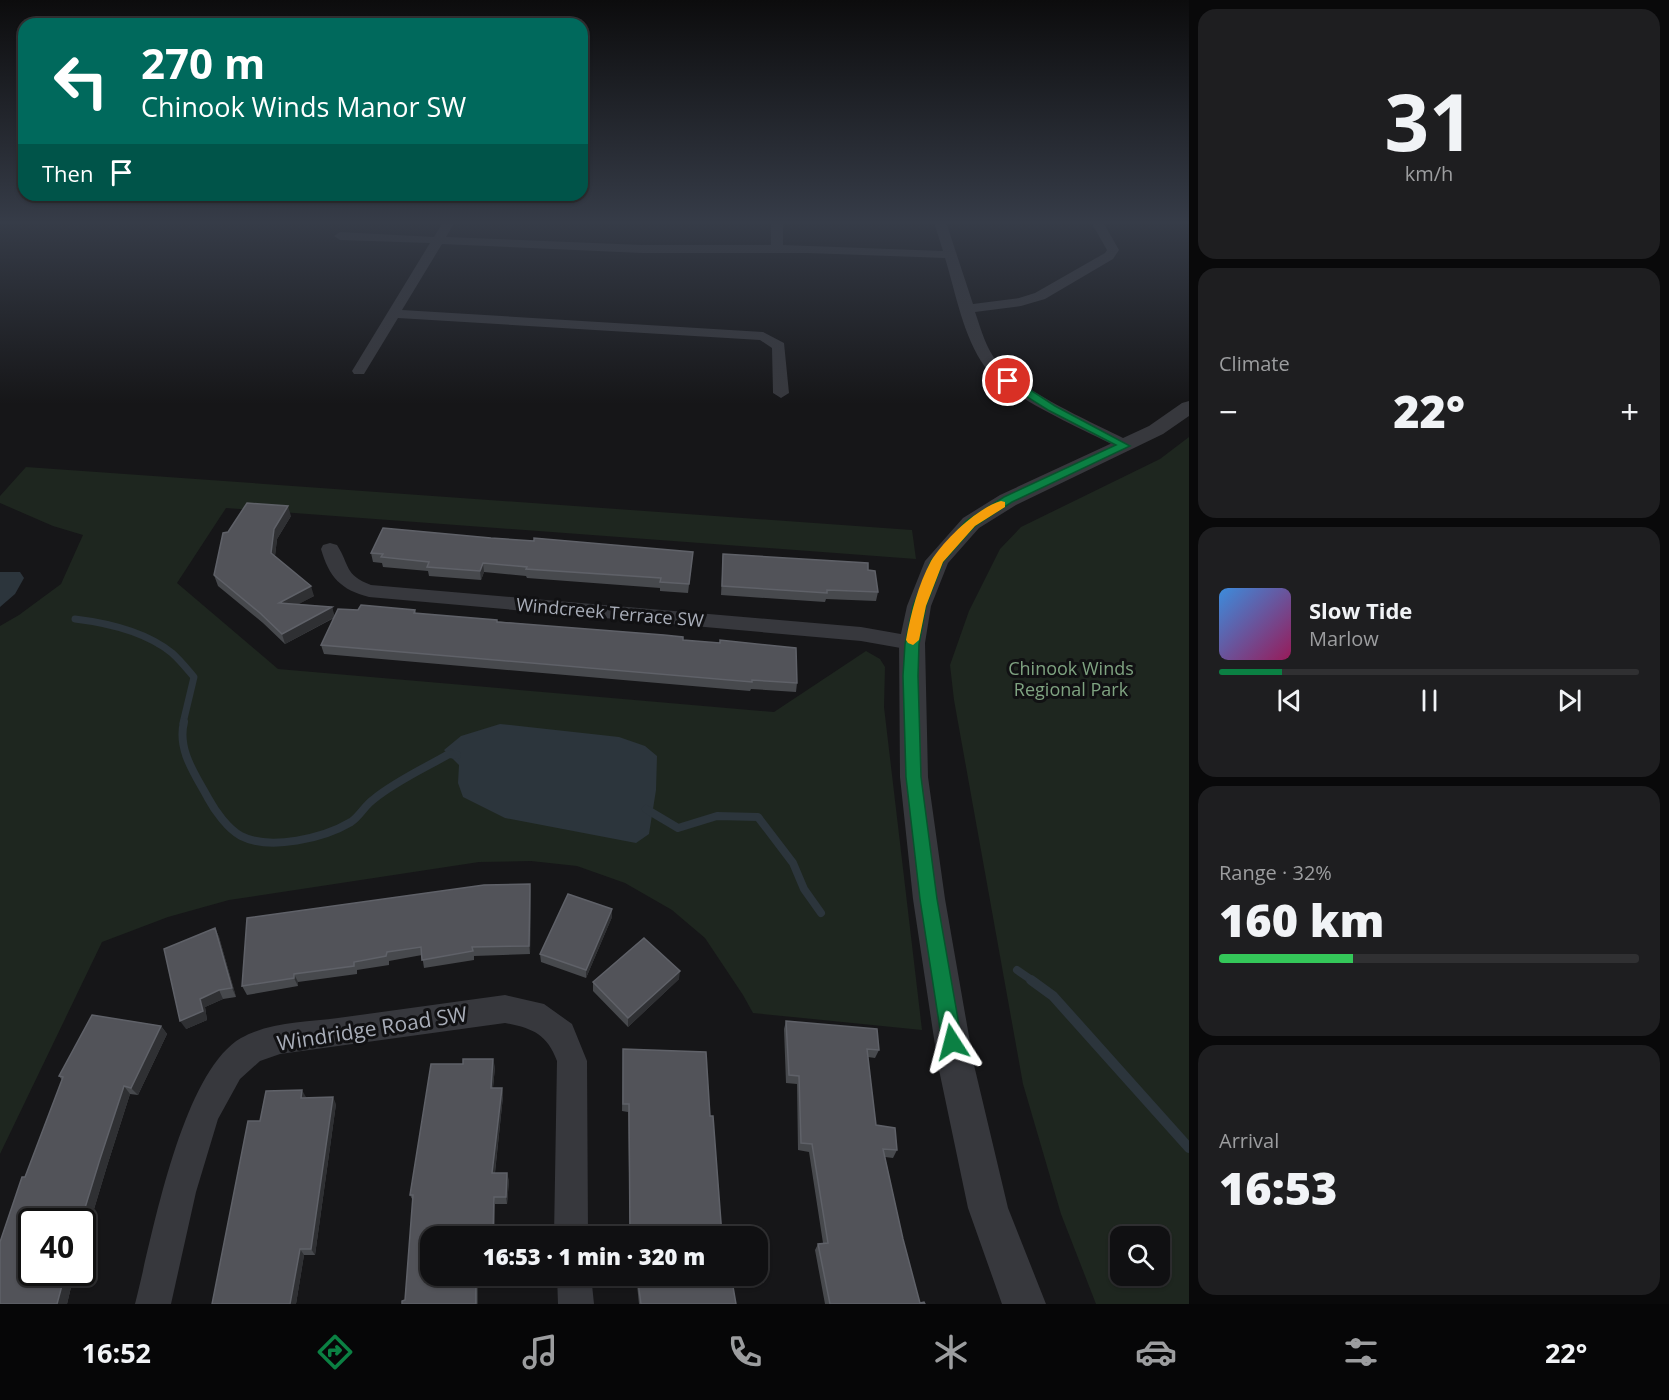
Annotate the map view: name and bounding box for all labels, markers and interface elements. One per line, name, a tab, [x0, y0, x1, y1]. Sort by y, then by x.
text: 270 m	[141, 34, 265, 91]
icon: left	[42, 42, 120, 120]
text: 31	[1384, 68, 1474, 174]
text: Chinook Winds Manor SW	[141, 88, 466, 125]
icon: arrive	[105, 156, 138, 189]
text: Then	[42, 158, 93, 188]
text: km/h	[1405, 160, 1453, 187]
text: Climate	[1219, 350, 1290, 377]
pin	[982, 355, 1033, 406]
icon: arrive	[991, 364, 1024, 397]
text: 22°	[1393, 380, 1465, 441]
text: −	[1219, 389, 1238, 434]
text: +	[1620, 389, 1639, 434]
street label: Windcreek Terrace SW	[515, 592, 705, 632]
text: Slow Tide	[1309, 595, 1412, 625]
text: Marlow	[1309, 625, 1379, 652]
park label: Chinook Winds Regional Park	[1008, 656, 1134, 701]
icon: previous	[1273, 684, 1306, 717]
icon: pause	[1413, 684, 1446, 717]
icon: next	[1553, 684, 1586, 717]
text: Range · 32%	[1219, 859, 1332, 886]
text: 160 km	[1219, 889, 1384, 950]
street label: Windridge Road SW	[275, 999, 470, 1057]
position arrow	[920, 1010, 984, 1074]
text: Arrival	[1219, 1127, 1279, 1154]
text: 16:53	[1219, 1157, 1337, 1218]
speed limit sign: 40	[18, 1208, 96, 1286]
map controls	[1110, 1226, 1170, 1286]
button: search	[1110, 1226, 1170, 1286]
text: 16:53 · 1 min · 320 m	[483, 1241, 705, 1271]
icon: directions	[314, 1331, 356, 1373]
icon: music	[519, 1331, 561, 1373]
icon: phone	[724, 1331, 766, 1373]
icon: climate	[930, 1331, 972, 1373]
icon: car	[1135, 1331, 1177, 1373]
icon: filters	[1340, 1331, 1382, 1373]
text: 16:52	[82, 1334, 151, 1371]
text: 22°	[1545, 1334, 1587, 1371]

